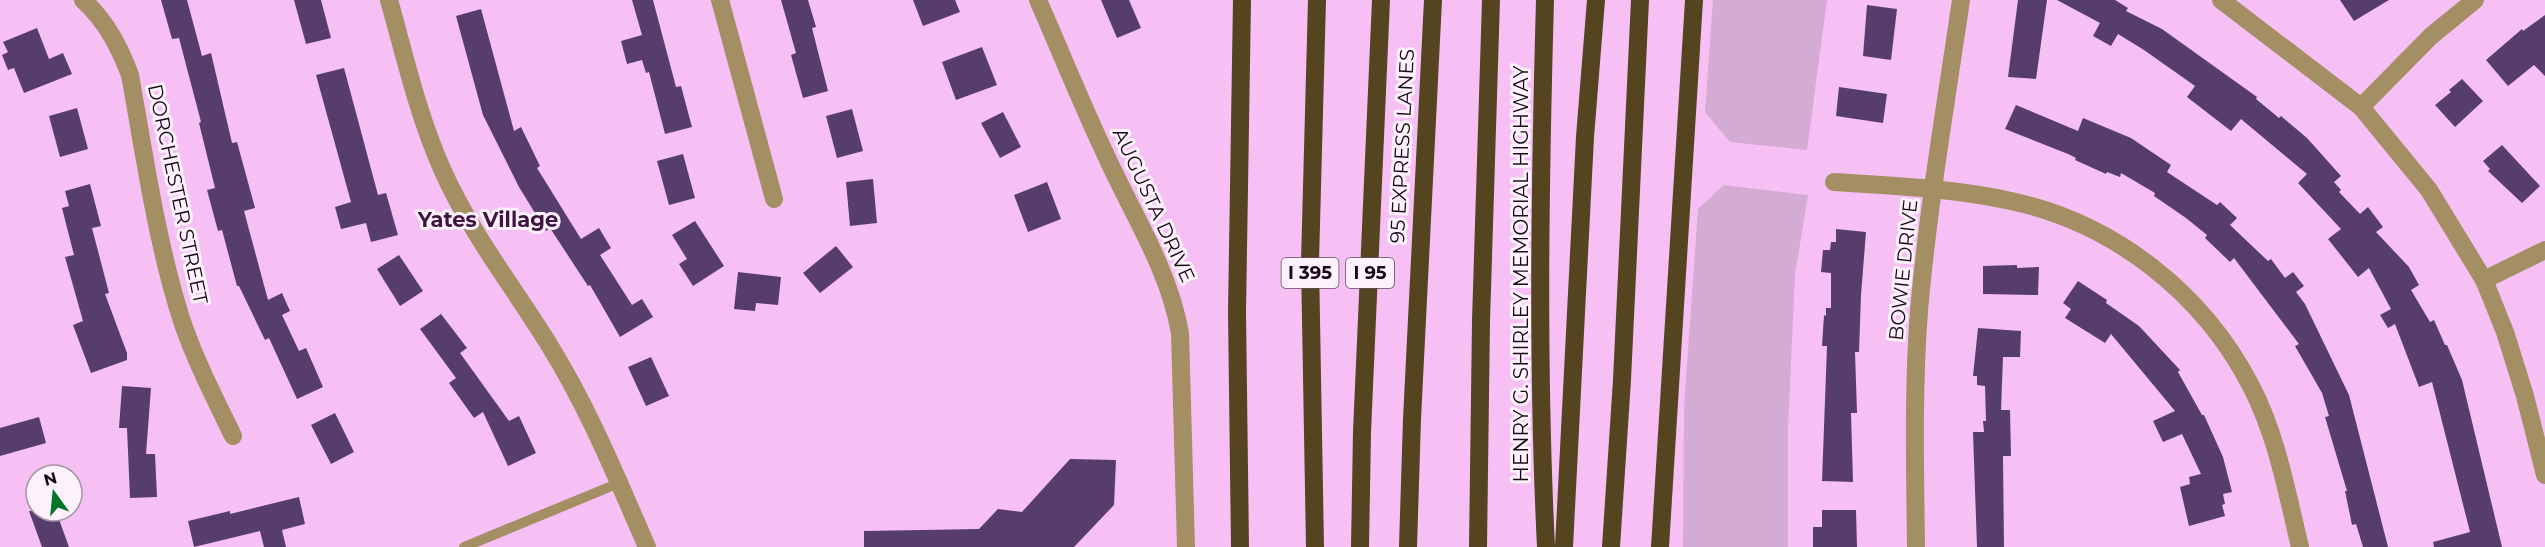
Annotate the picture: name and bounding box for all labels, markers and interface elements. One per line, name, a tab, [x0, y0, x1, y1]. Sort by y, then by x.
street label: 95 EXPRESS LANES	[1385, 48, 1419, 244]
street label: HENRY G. SHIRLEY MEMORIAL HIGHWAY	[1509, 65, 1533, 482]
street label: DORCHESTER STREET	[143, 82, 213, 307]
street label: AUGUSTA DRIVE	[1108, 124, 1200, 286]
street label: BOWIE DRIVE	[1884, 198, 1922, 342]
district label: Yates Village	[417, 207, 558, 232]
road number: I 395	[1282, 258, 1338, 288]
road number: I 95	[1346, 258, 1394, 288]
north arrow	[24, 463, 84, 523]
text: N	[42, 468, 59, 490]

